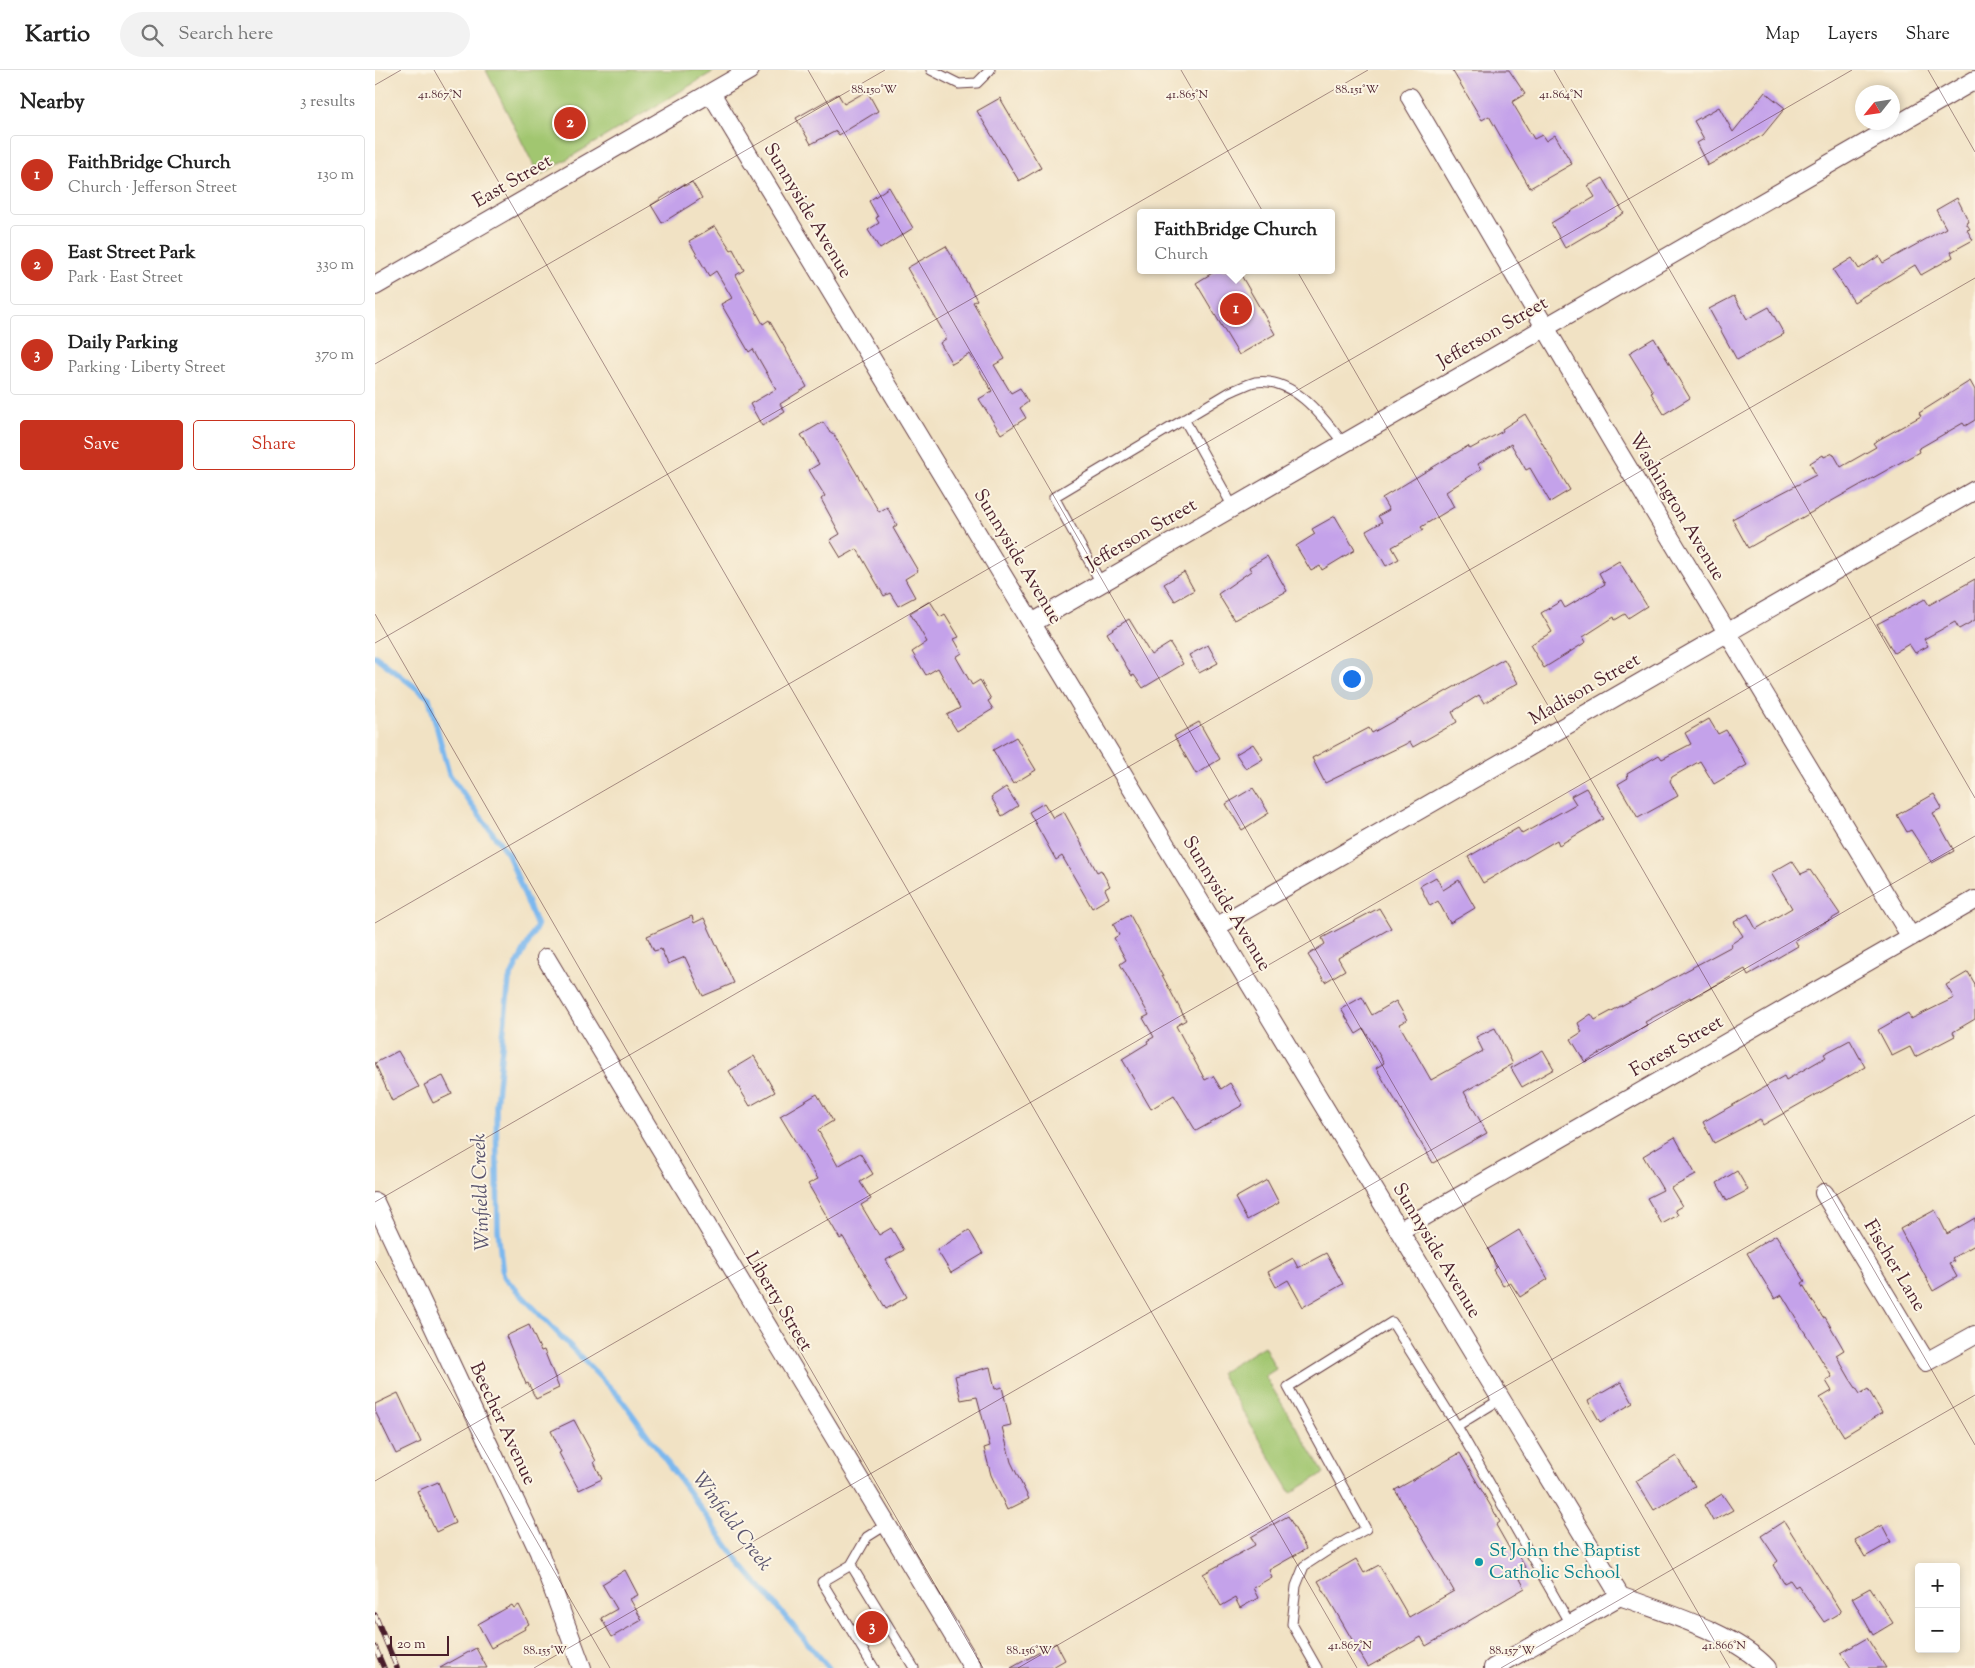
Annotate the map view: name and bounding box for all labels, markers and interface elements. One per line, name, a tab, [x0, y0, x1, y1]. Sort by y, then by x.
search box	[120, 12, 470, 57]
text: Kartio	[25, 18, 90, 52]
icon: search	[138, 21, 166, 49]
text: Search here	[178, 21, 273, 48]
text: Map	[1765, 22, 1800, 48]
text: Layers	[1828, 22, 1878, 48]
text: Share	[1906, 22, 1950, 48]
text: 88.150°W	[851, 81, 897, 99]
text: 88.151°W	[1335, 81, 1379, 99]
north arrow	[1855, 85, 1900, 130]
text: 41.867°N	[418, 86, 462, 104]
text: 41.865°N	[1166, 86, 1208, 104]
text: 41.864°N	[1539, 86, 1583, 104]
text: Nearby	[20, 88, 85, 118]
text: 3 results	[300, 91, 355, 114]
pin: 2	[554, 104, 586, 142]
street label: Sunnyside Avenue	[756, 138, 858, 284]
street label: East Street	[468, 148, 558, 216]
text: FaithBridge Church	[68, 150, 231, 177]
text: 1	[34, 164, 40, 187]
text: 130 m	[317, 164, 354, 187]
text: Church · Jefferson Street	[68, 177, 237, 200]
popup	[1137, 209, 1335, 274]
text: FaithBridge Church	[1155, 217, 1317, 244]
text: East Street Park	[68, 240, 196, 267]
text: Church	[1155, 244, 1208, 267]
text: 2	[33, 254, 41, 277]
text: 330 m	[316, 254, 354, 277]
text: Park · East Street	[68, 267, 183, 290]
pin: 1	[1220, 290, 1252, 328]
street label: Jefferson Street	[1432, 290, 1554, 376]
text: Daily Parking	[68, 330, 178, 357]
text: 3	[34, 344, 40, 367]
text: 370 m	[315, 344, 354, 367]
text: Parking · Liberty Street	[68, 357, 226, 380]
button: Save	[20, 420, 183, 470]
button: Share	[193, 420, 355, 470]
street label: Washington Avenue	[1621, 428, 1731, 586]
street label: Sunnyside Avenue	[966, 484, 1068, 630]
street label: Jefferson Street	[1081, 492, 1203, 578]
street label: Madison Street	[1524, 647, 1646, 733]
your location	[1339, 666, 1365, 692]
street label: Sunnyside Avenue	[1175, 831, 1277, 977]
street label: Forest Street	[1625, 1009, 1729, 1085]
water label: Winfield Creek	[465, 1133, 499, 1251]
street label: Sunnyside Avenue	[1385, 1178, 1487, 1324]
street label: Fischer Lane	[1856, 1215, 1932, 1317]
street label: Liberty Street	[738, 1247, 819, 1357]
street label: Beecher Avenue	[462, 1358, 542, 1490]
water label: Winfield Creek	[684, 1466, 778, 1578]
place label: St John the Baptist Catholic School	[1489, 1538, 1641, 1587]
marker: St John the Baptist Catholic School	[1473, 1556, 1485, 1568]
map controls	[1915, 1563, 1960, 1653]
button: +	[1915, 1563, 1960, 1608]
pin: 3	[856, 1608, 888, 1646]
button: −	[1915, 1608, 1960, 1653]
scale bar	[390, 1633, 449, 1656]
text: 20 m	[397, 1635, 426, 1655]
text: 41.867°N	[1328, 1637, 1372, 1655]
text: 41.866°N	[1702, 1637, 1746, 1655]
text: 88.155°W	[523, 1642, 568, 1660]
text: 88.156°W	[1006, 1642, 1052, 1660]
text: 88.157°W	[1489, 1642, 1535, 1660]

